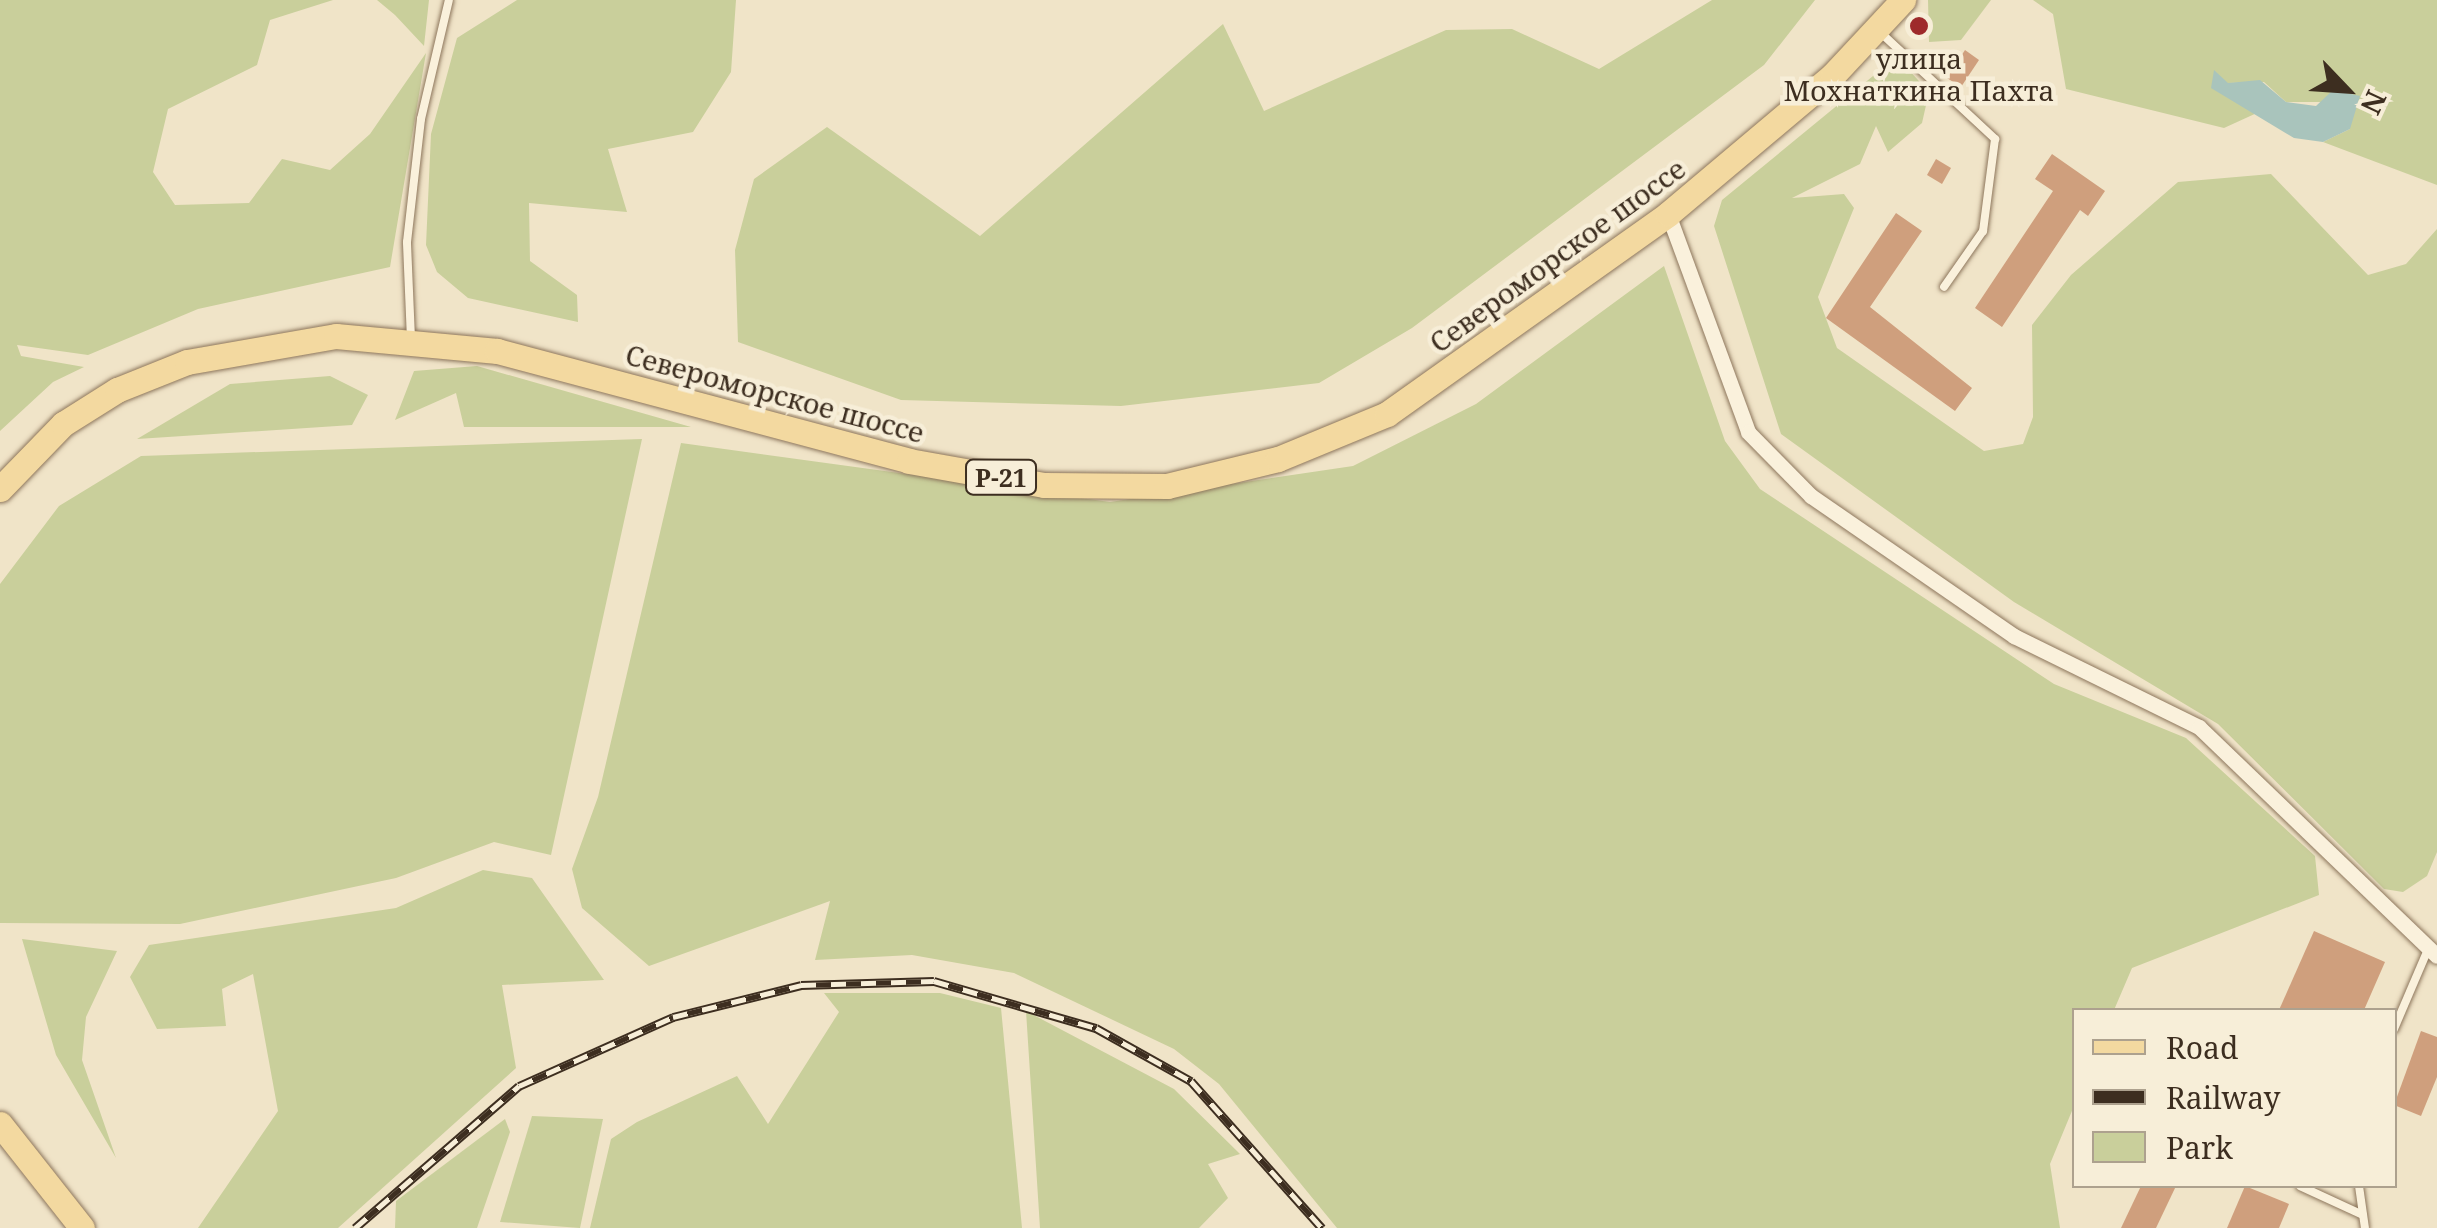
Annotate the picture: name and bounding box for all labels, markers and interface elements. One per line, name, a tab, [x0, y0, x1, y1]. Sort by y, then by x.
marker: улица Мохнаткина Пахта	[1908, 15, 1930, 37]
north arrow	[2297, 40, 2397, 140]
place label: улица Мохнаткина Пахта	[1783, 41, 2055, 107]
text: N	[2352, 85, 2396, 121]
street label: Североморское шоссе	[1423, 151, 1691, 359]
street label: Североморское шоссе	[622, 337, 928, 449]
road number: Р-21	[964, 457, 1038, 497]
legend	[2072, 1008, 2397, 1188]
text: Road	[2166, 1027, 2238, 1068]
text: Railway	[2166, 1077, 2281, 1118]
text: Park	[2166, 1127, 2233, 1168]

